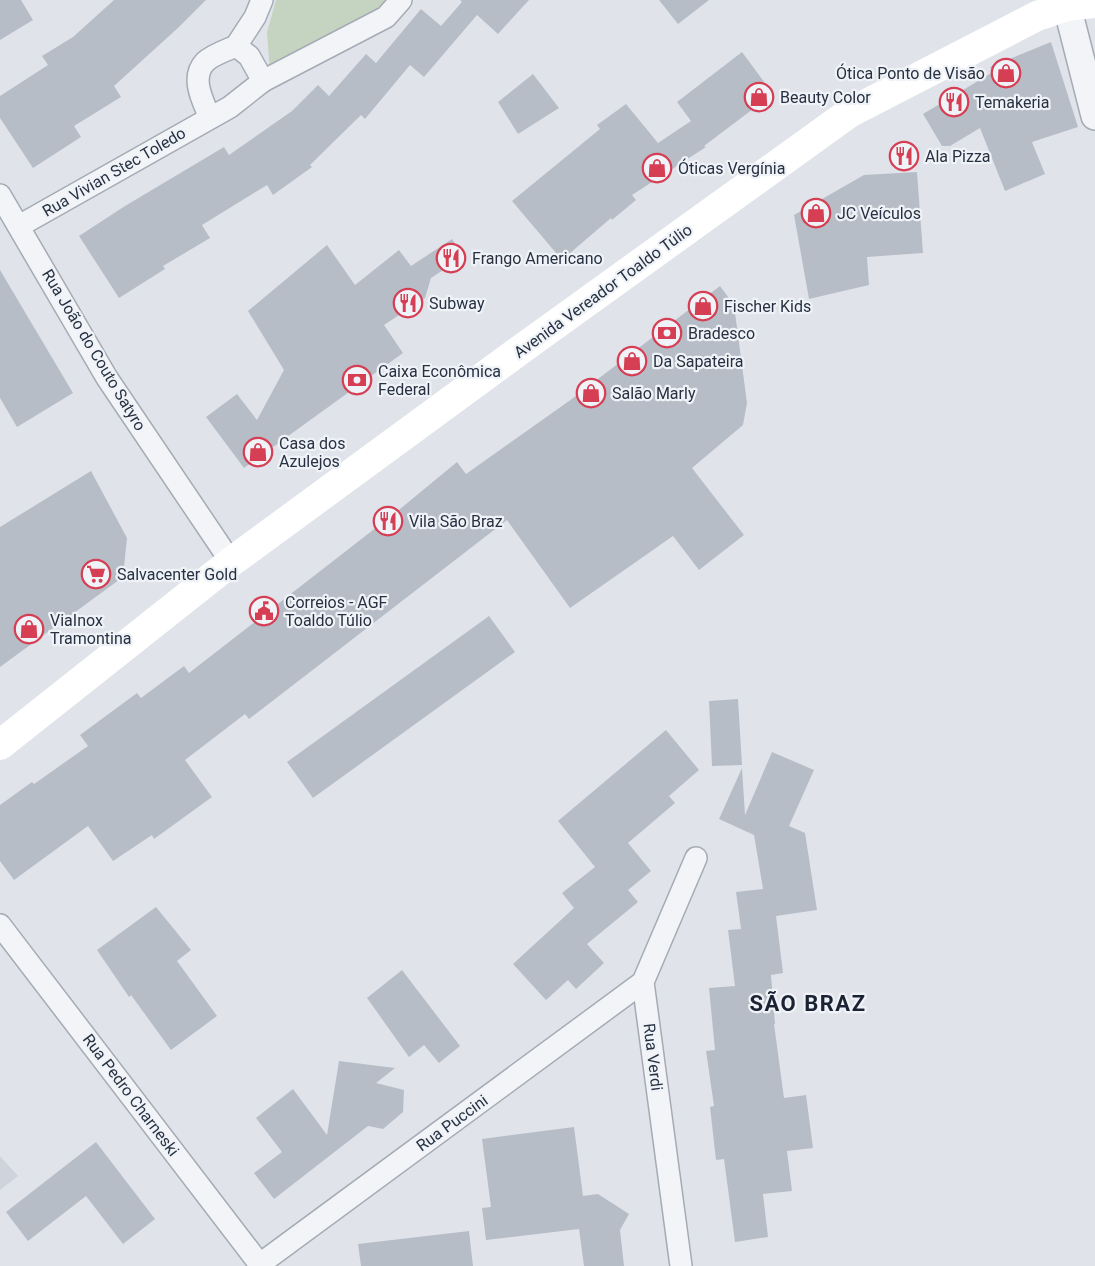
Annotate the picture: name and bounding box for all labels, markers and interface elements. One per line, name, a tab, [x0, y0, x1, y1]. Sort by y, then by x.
shop icon: Ótica Ponto de Visão	[990, 57, 1022, 89]
place label: Ótica Ponto de Visão	[836, 63, 985, 83]
shop icon: Beauty Color	[743, 81, 775, 113]
restaurant icon: Temakeria	[938, 86, 970, 118]
place label: Beauty Color	[780, 88, 871, 107]
place label: Temakeria	[975, 93, 1049, 112]
street label: Rua Vivian Stec Toledo	[39, 123, 189, 221]
restaurant icon: Ala Pizza	[888, 140, 920, 172]
place label: Ala Pizza	[925, 147, 991, 166]
shop icon: Óticas Vergínia	[641, 152, 673, 184]
place label: Óticas Vergínia	[678, 158, 785, 178]
shop icon: JC Veículos	[800, 197, 832, 229]
place label: JC Veículos	[837, 204, 921, 223]
street label: Avenida Vereador Toaldo Túlio	[510, 220, 696, 362]
restaurant icon: Frango Americano	[435, 242, 467, 274]
place label: Frango Americano	[472, 249, 603, 268]
street label: Rua João do Couto Satyro	[38, 266, 150, 434]
restaurant icon: Subway	[392, 287, 424, 319]
shop icon: Fischer Kids	[687, 290, 719, 322]
place label: Subway	[429, 294, 485, 313]
place label: Fischer Kids	[724, 297, 811, 316]
bank icon: Bradesco	[651, 317, 683, 349]
place label: Bradesco	[688, 324, 755, 343]
shop icon: Da Sapateira	[616, 345, 648, 377]
place label: Da Sapateira	[653, 352, 743, 371]
place label: Caixa Econômica Federal	[378, 362, 501, 399]
bank icon: Caixa Econômica Federal	[341, 364, 373, 396]
shop icon: Salão Marly	[575, 377, 607, 409]
place label: Salão Marly	[612, 384, 696, 403]
place label: Casa dos Azulejos	[279, 434, 345, 471]
shop icon: Casa dos Azulejos	[242, 436, 274, 468]
restaurant icon: Vila São Braz	[372, 505, 404, 537]
place label: Vila São Braz	[409, 512, 503, 531]
supermarket icon: Salvacenter Gold	[80, 558, 112, 590]
place label: Salvacenter Gold	[117, 565, 237, 584]
place label: Correios - AGF Toaldo Túlio	[285, 593, 388, 630]
public building icon: Correios - AGF Toaldo Túlio	[248, 595, 280, 627]
place label: ViaInox Tramontina	[50, 611, 131, 648]
shop icon: ViaInox Tramontina	[13, 613, 45, 645]
district label: SÃO BRAZ	[749, 991, 867, 1016]
street label: Rua Verdi	[639, 1022, 667, 1092]
street label: Rua Pedro Charneski	[79, 1030, 183, 1160]
street label: Rua Puccini	[413, 1091, 491, 1155]

